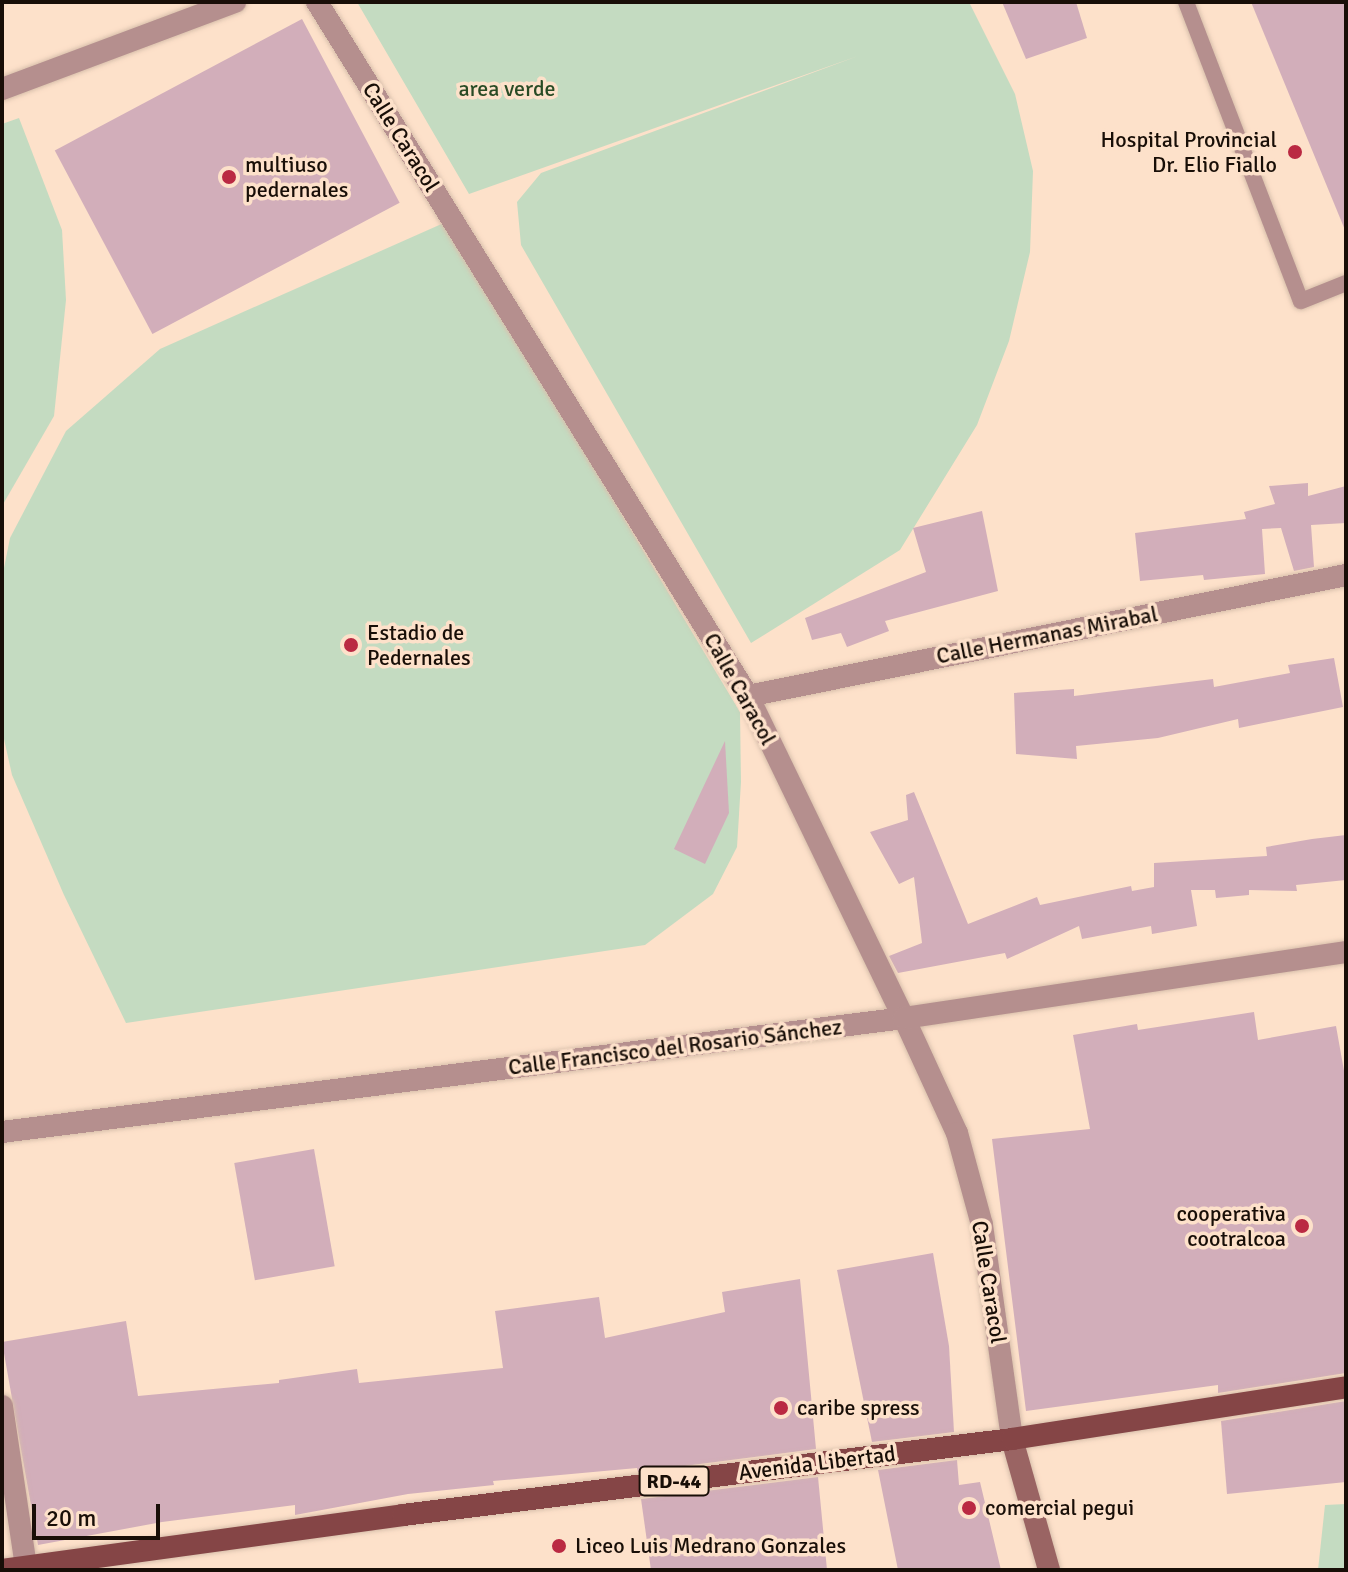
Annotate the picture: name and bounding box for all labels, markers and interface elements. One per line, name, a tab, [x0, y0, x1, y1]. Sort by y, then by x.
park label: area verde	[458, 76, 556, 102]
street label: Calle Caracol	[357, 77, 445, 197]
place label: Hospital Provincial Dr. Elio Fiallo	[1101, 126, 1277, 178]
marker: Hospital Provincial Dr. Elio Fiallo	[1284, 141, 1306, 163]
place label: multiuso pedernales	[245, 151, 348, 202]
marker: multiuso pedernales	[220, 168, 238, 186]
street label: Calle Hermanas Mirabal	[934, 601, 1160, 669]
place label: Estadio de Pedernales	[367, 619, 471, 670]
street label: Calle Caracol	[698, 628, 782, 750]
marker: Estadio de Pedernales	[342, 636, 360, 654]
street label: Calle Francisco del Rosario Sánchez	[507, 1013, 843, 1081]
place label: cooperativa cootralcoa	[1177, 1200, 1286, 1252]
marker: cooperativa cootralcoa	[1293, 1217, 1311, 1235]
street label: Calle Caracol	[966, 1219, 1012, 1345]
place label: caribe spress	[797, 1395, 920, 1421]
marker: caribe spress	[772, 1399, 790, 1417]
street label: Avenida Libertad	[737, 1440, 897, 1486]
road number: RD-44	[638, 1465, 710, 1497]
scale bar	[36, 1488, 164, 1538]
place label: comercial pegui	[985, 1495, 1134, 1521]
marker: comercial pegui	[960, 1499, 978, 1517]
text: 20 m	[46, 1503, 96, 1533]
place label: Liceo Luis Medrano Gonzales	[575, 1533, 846, 1559]
marker: Liceo Luis Medrano Gonzales	[550, 1537, 568, 1555]

